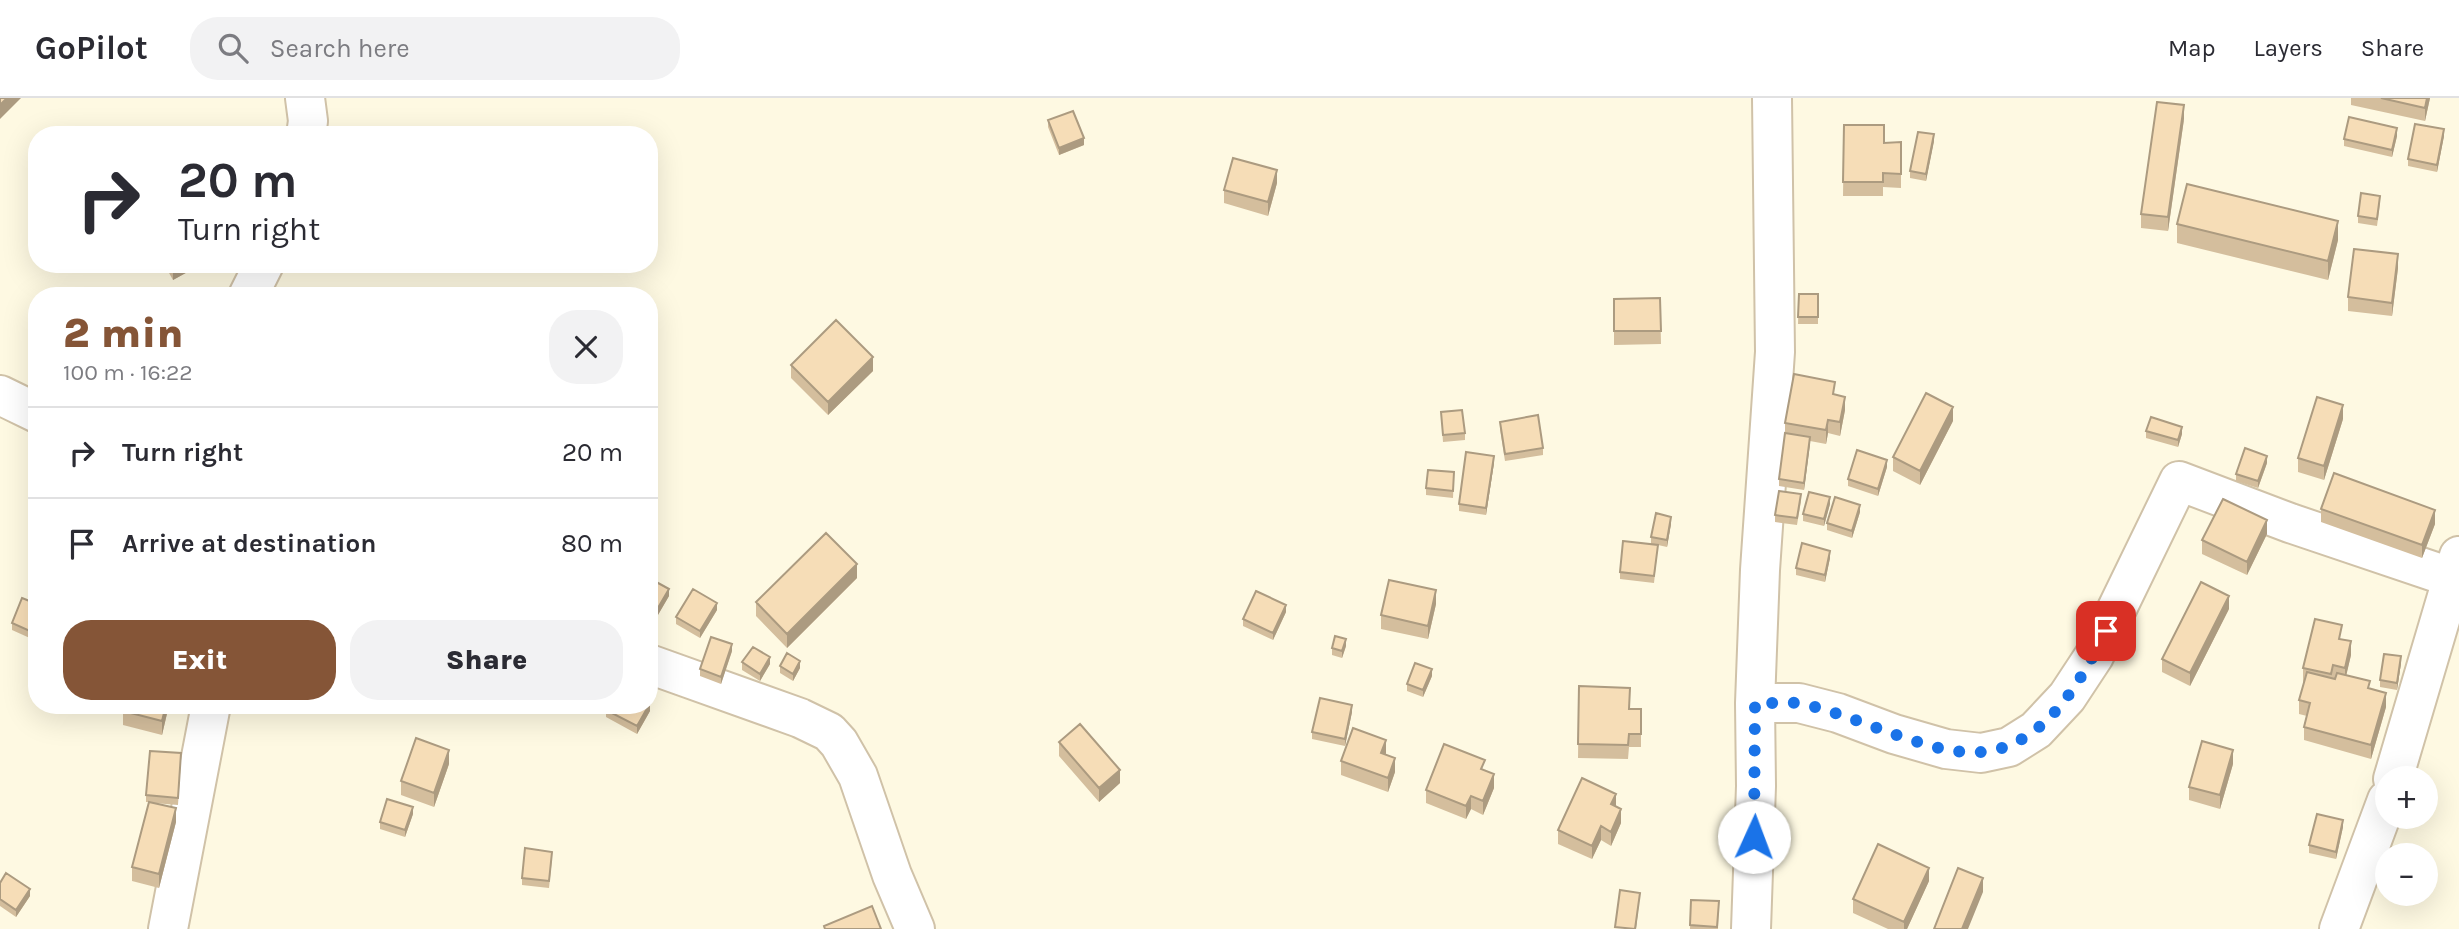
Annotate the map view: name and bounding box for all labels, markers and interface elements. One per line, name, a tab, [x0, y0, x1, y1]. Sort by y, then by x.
search box	[190, 17, 680, 80]
text: GoPilot	[35, 29, 148, 67]
icon: search	[214, 29, 252, 67]
text: Search here	[270, 33, 410, 64]
text: Map	[2168, 34, 2216, 62]
text: Layers	[2254, 34, 2323, 62]
text: Share	[2361, 34, 2424, 62]
text: 20 m	[178, 152, 298, 209]
icon: right	[63, 154, 154, 245]
text: Turn right	[178, 211, 320, 248]
text: 2 min	[63, 308, 183, 358]
button: close	[549, 310, 623, 384]
text: 100 m · 16:22	[63, 359, 193, 386]
icon: right	[63, 434, 101, 472]
text: Turn right	[122, 437, 243, 468]
text: 20 m	[562, 437, 623, 468]
icon: arrive	[63, 525, 101, 563]
text: Arrive at destination	[122, 528, 376, 559]
text: 80 m	[561, 528, 623, 559]
pin	[2076, 601, 2136, 661]
icon: arrive	[2087, 612, 2125, 650]
button: Exit	[63, 620, 336, 700]
button: Share	[350, 620, 623, 700]
map controls	[2375, 766, 2438, 906]
button: +	[2375, 766, 2438, 829]
position arrow	[1717, 800, 1791, 874]
button: −	[2375, 843, 2438, 906]

